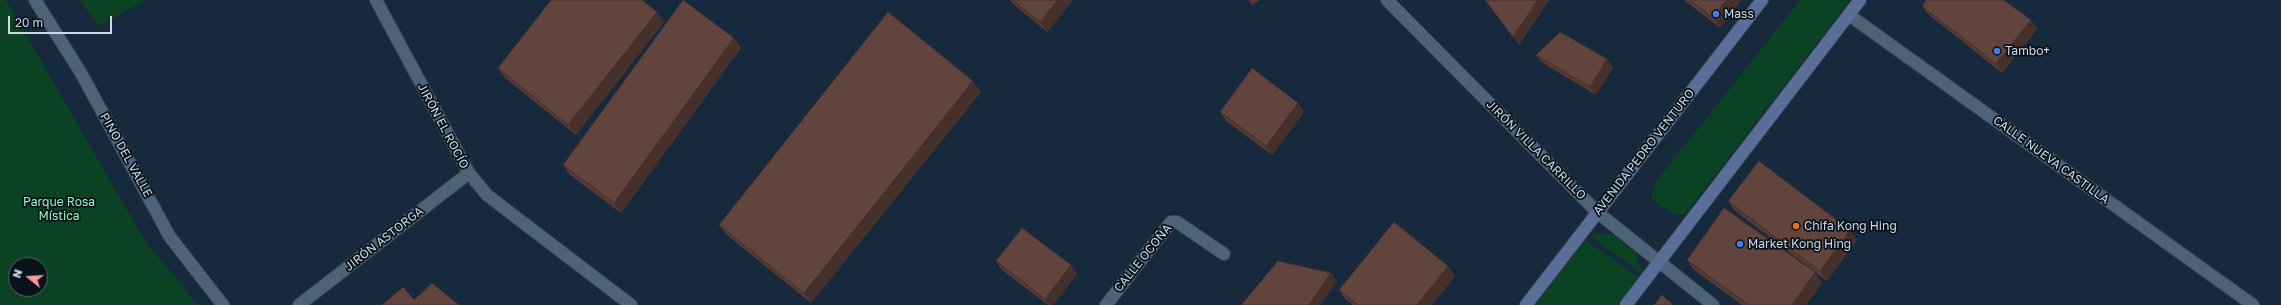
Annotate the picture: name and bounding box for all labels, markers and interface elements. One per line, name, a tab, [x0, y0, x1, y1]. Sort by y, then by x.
place label: Mass	[1724, 7, 1754, 21]
scale bar	[10, 8, 114, 34]
marker: Mass	[1711, 9, 1721, 19]
text: 20 m	[15, 15, 43, 30]
place label: Tambo+	[2005, 44, 2050, 58]
marker: Tambo+	[1992, 46, 2002, 56]
street label: JIRÓN EL ROCÍO	[414, 81, 472, 171]
street label: AVENIDA PEDRO VENTURO	[1590, 86, 1698, 218]
street label: JIRÓN VILLA CARRILLO	[1483, 97, 1589, 203]
street label: PINO DEL VALLE	[97, 110, 155, 200]
street label: CALLE NUEVA CASTILLA	[1990, 113, 2112, 207]
park label: Parque Rosa Mística	[23, 195, 95, 223]
street label: JIRÓN ASTORGA	[342, 204, 426, 274]
place label: Chifa Kong Hing	[1804, 219, 1897, 233]
street label: CALLE OCOÑA	[1111, 221, 1175, 295]
marker: Chifa Kong Hing	[1791, 221, 1801, 231]
place label: Market Kong Hing	[1748, 237, 1851, 251]
marker: Market Kong Hing	[1735, 239, 1745, 249]
north arrow	[8, 257, 48, 297]
text: N	[10, 267, 25, 279]

